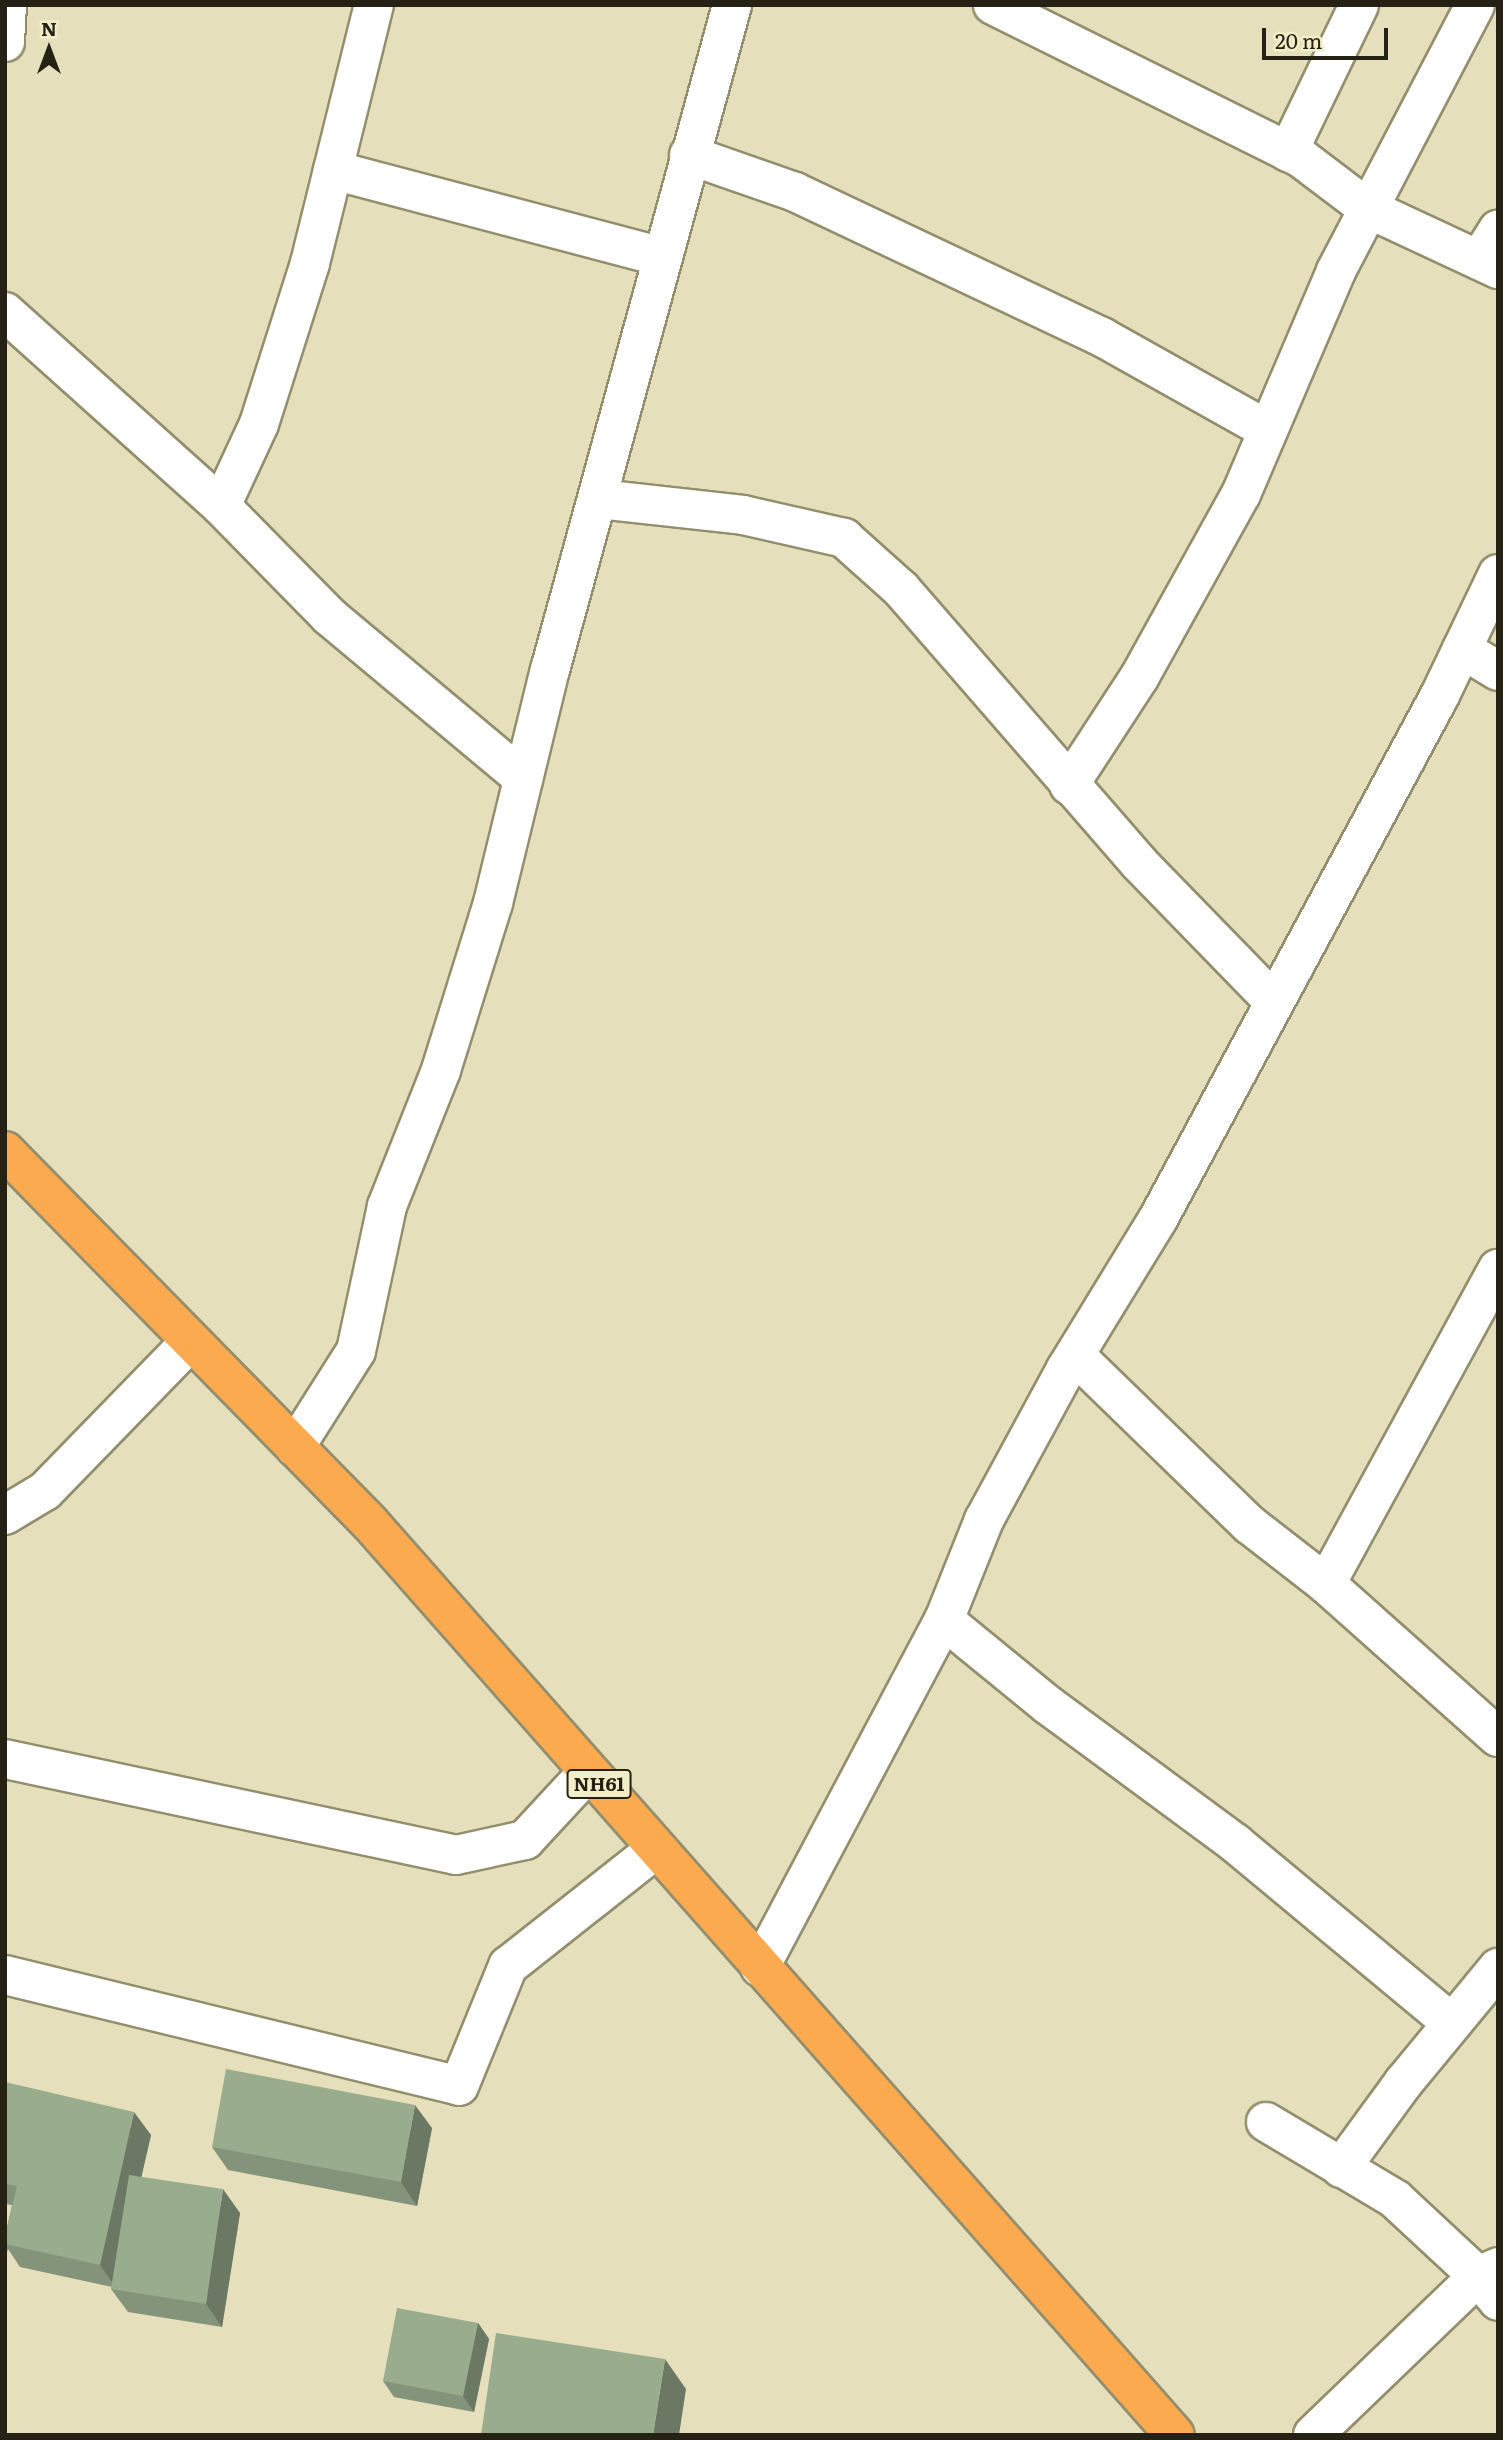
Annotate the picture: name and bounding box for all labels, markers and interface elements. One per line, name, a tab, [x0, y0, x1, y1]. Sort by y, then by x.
north arrow	[14, 14, 84, 84]
text: N	[41, 14, 57, 42]
scale bar	[1265, 14, 1391, 58]
text: 20 m	[1275, 24, 1322, 55]
road number: NH61	[566, 1768, 632, 1800]

